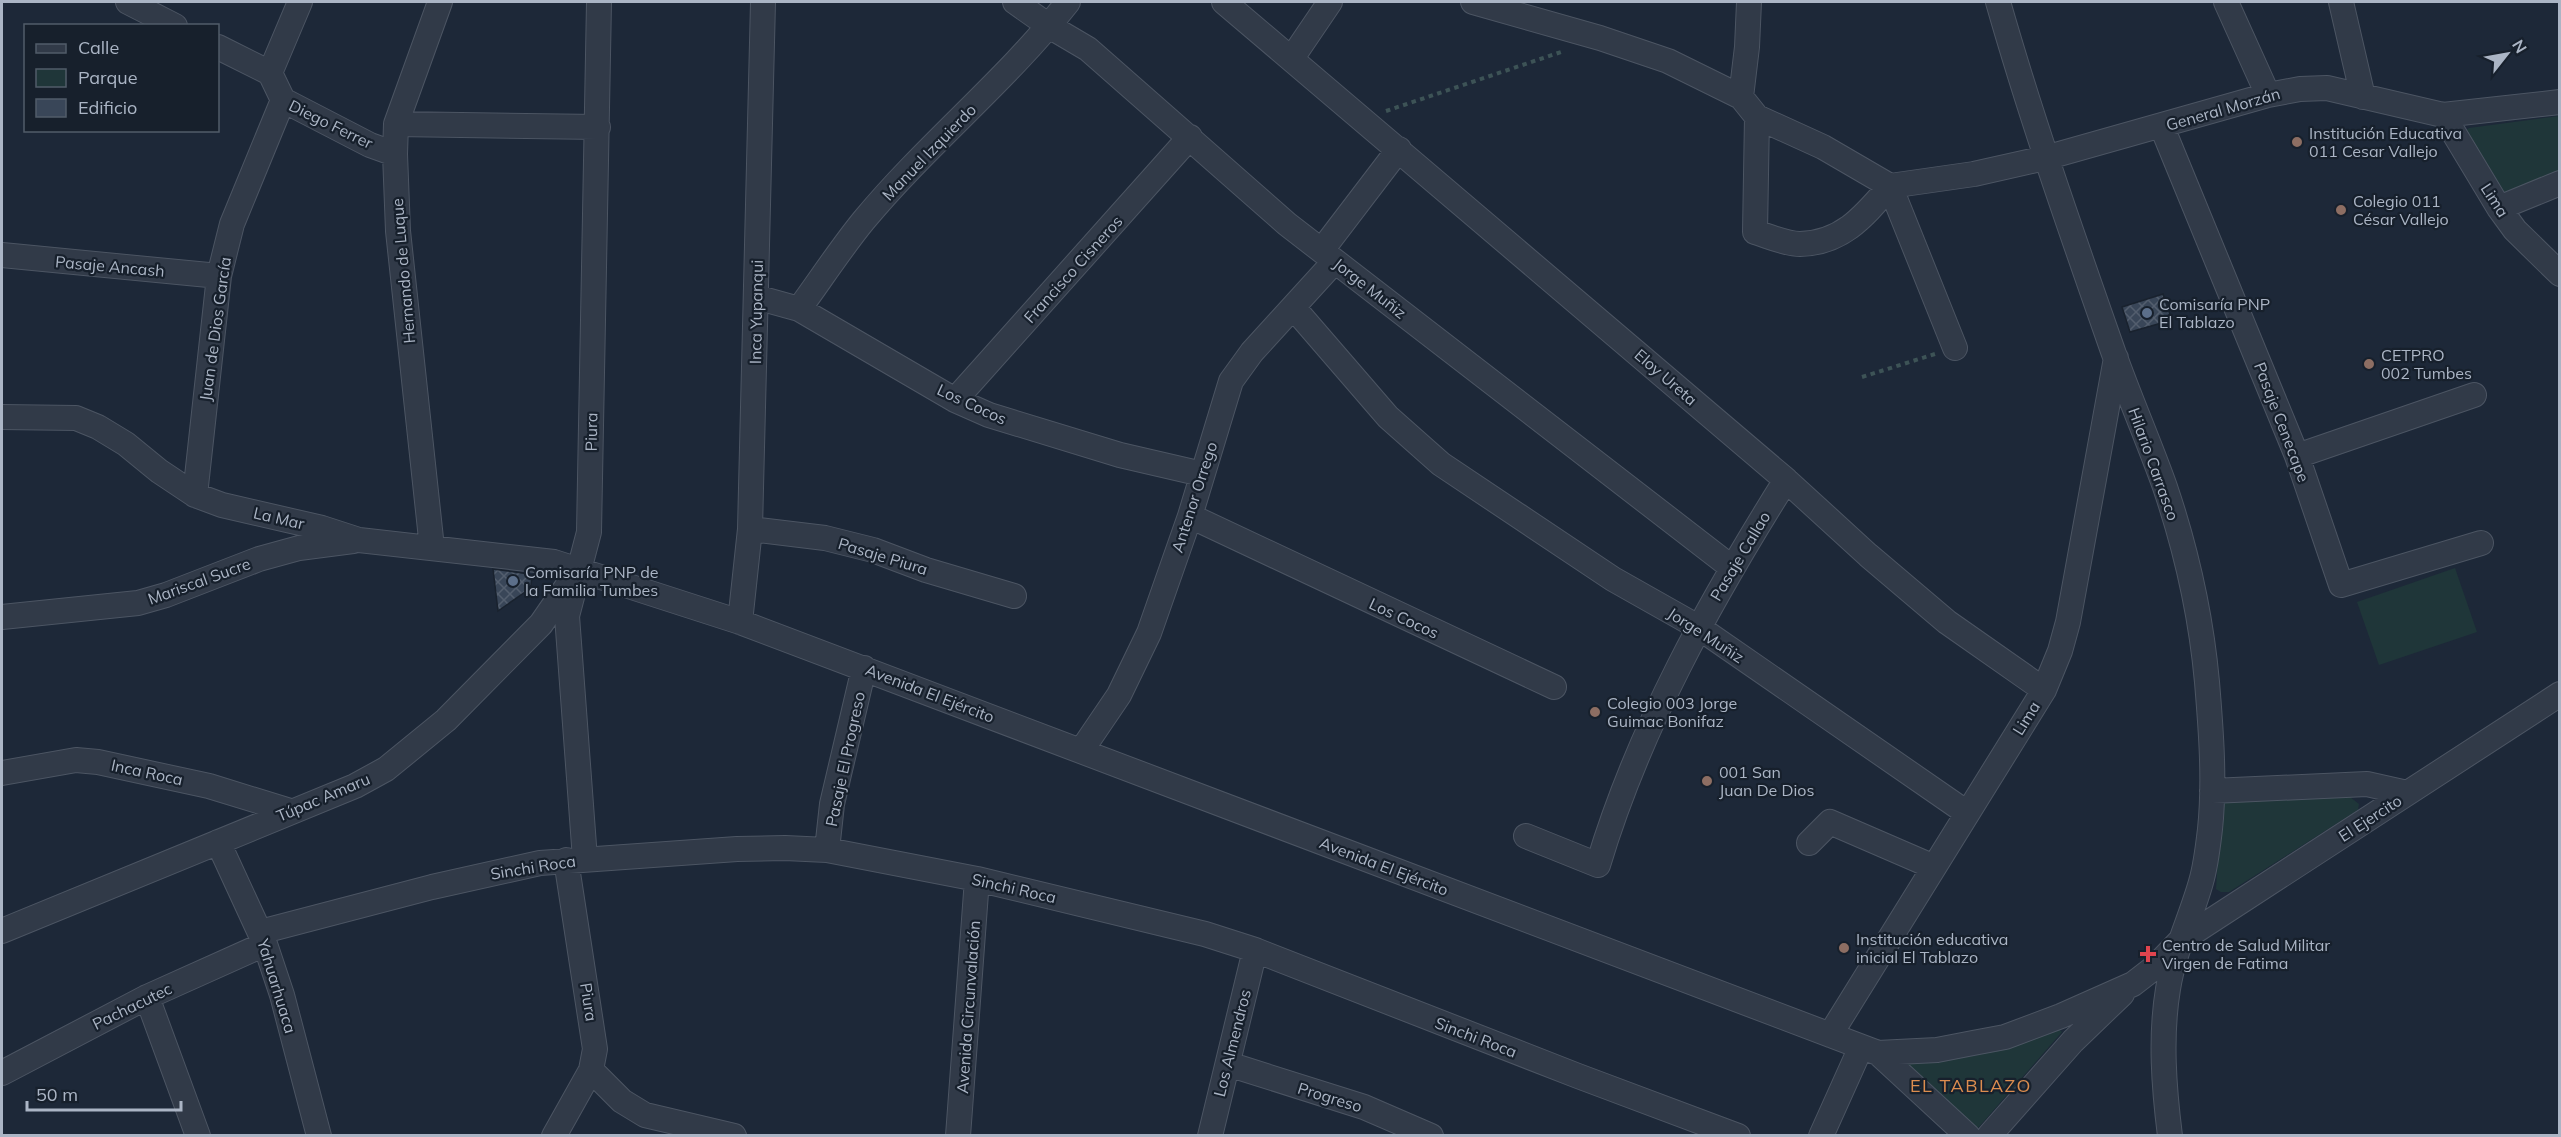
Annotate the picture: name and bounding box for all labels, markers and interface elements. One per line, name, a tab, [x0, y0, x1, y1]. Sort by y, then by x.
legend	[24, 24, 219, 132]
north arrow	[2477, 24, 2537, 84]
text: Calle	[78, 36, 119, 59]
text: N	[2508, 36, 2532, 57]
text: Parque	[78, 66, 137, 89]
street label: General Morzán	[2164, 83, 2282, 135]
street label: Diego Ferrer	[286, 95, 376, 153]
text: Edificio	[78, 96, 137, 119]
street label: Manuel Izquierdo	[878, 99, 980, 205]
place label: Institución Educativa 011 Cesar Vallejo	[2309, 123, 2462, 161]
marker: Institución Educativa 011 Cesar Vallejo	[2290, 135, 2304, 149]
street label: Lima	[2477, 179, 2513, 221]
place label: Colegio 011 César Vallejo	[2353, 191, 2449, 229]
street label: Hernando de Luque	[387, 197, 419, 345]
marker: Colegio 011 César Vallejo	[2334, 203, 2348, 217]
street label: Francisco Cisneros	[1019, 211, 1127, 327]
street label: Pasaje Ancash	[54, 251, 166, 281]
street label: Jorge Muñiz	[1330, 253, 1410, 323]
street label: Juan de Dios García	[195, 256, 235, 402]
street label: Inca Yupanqui	[745, 260, 767, 364]
place label: Comisaría PNP El Tablazo	[2159, 294, 2270, 332]
marker: Comisaría PNP El Tablazo	[2140, 306, 2154, 320]
street label: Eloy Ureta	[1631, 344, 1701, 410]
place label: CETPRO 002 Tumbes	[2381, 345, 2472, 383]
marker: CETPRO 002 Tumbes	[2362, 357, 2376, 371]
street label: Pasaje Cenecape	[2250, 359, 2314, 485]
street label: Los Cocos	[934, 379, 1010, 429]
street label: Hilario Carrasco	[2124, 405, 2184, 523]
street label: Piura	[581, 412, 601, 452]
street label: Antenor Orrego	[1167, 439, 1221, 555]
street label: La Mar	[252, 502, 307, 534]
street label: Pasaje Callao	[1706, 508, 1774, 604]
street label: Pasaje Piura	[836, 533, 930, 579]
street label: Mariscal Sucre	[145, 553, 253, 609]
place label: Comisaría PNP de la Familia Tumbes	[525, 562, 659, 600]
marker: Comisaría PNP de la Familia Tumbes	[506, 574, 520, 588]
street label: Los Cocos	[1366, 593, 1442, 643]
street label: Jorge Muñiz	[1664, 603, 1748, 667]
street label: Avenida El Ejército	[863, 659, 997, 727]
street label: Pasaje El Progreso	[821, 690, 869, 828]
place label: Colegio 003 Jorge Guimac Bonifaz	[1607, 693, 1737, 731]
street label: Lima	[2008, 697, 2044, 739]
marker: Colegio 003 Jorge Guimac Bonifaz	[1588, 705, 1602, 719]
street label: Inca Roca	[109, 755, 185, 789]
place label: 001 San Juan De Dios	[1719, 762, 1814, 800]
street label: Túpac Amaru	[273, 768, 373, 826]
marker: 001 San Juan De Dios	[1700, 774, 1714, 788]
street label: El Ejercito	[2335, 790, 2405, 846]
street label: Avenida El Ejército	[1317, 832, 1451, 900]
street label: Sinchi Roca	[489, 850, 577, 884]
street label: Sinchi Roca	[970, 869, 1058, 907]
street label: Avenida Circunvalación	[952, 920, 984, 1094]
place label: Institución educativa inicial El Tablazo	[1856, 929, 2008, 967]
street label: Yahuarhuaca	[253, 935, 301, 1036]
place label: Centro de Salud Militar Virgen de Fatima	[2162, 935, 2330, 973]
marker: Institución educativa inicial El Tablazo	[1837, 941, 1851, 955]
marker: Centro de Salud Militar Virgen de Fatima	[2139, 945, 2157, 963]
street label: Pachacutec	[89, 978, 175, 1034]
street label: Piura	[576, 981, 602, 1023]
street label: Los Almendros	[1209, 987, 1255, 1099]
street label: Sinchi Roca	[1432, 1012, 1520, 1062]
scale bar	[27, 1074, 182, 1112]
district label: EL TABLAZO	[1910, 1074, 2032, 1097]
street label: Progreso	[1295, 1078, 1365, 1116]
text: 50 m	[36, 1083, 78, 1106]

